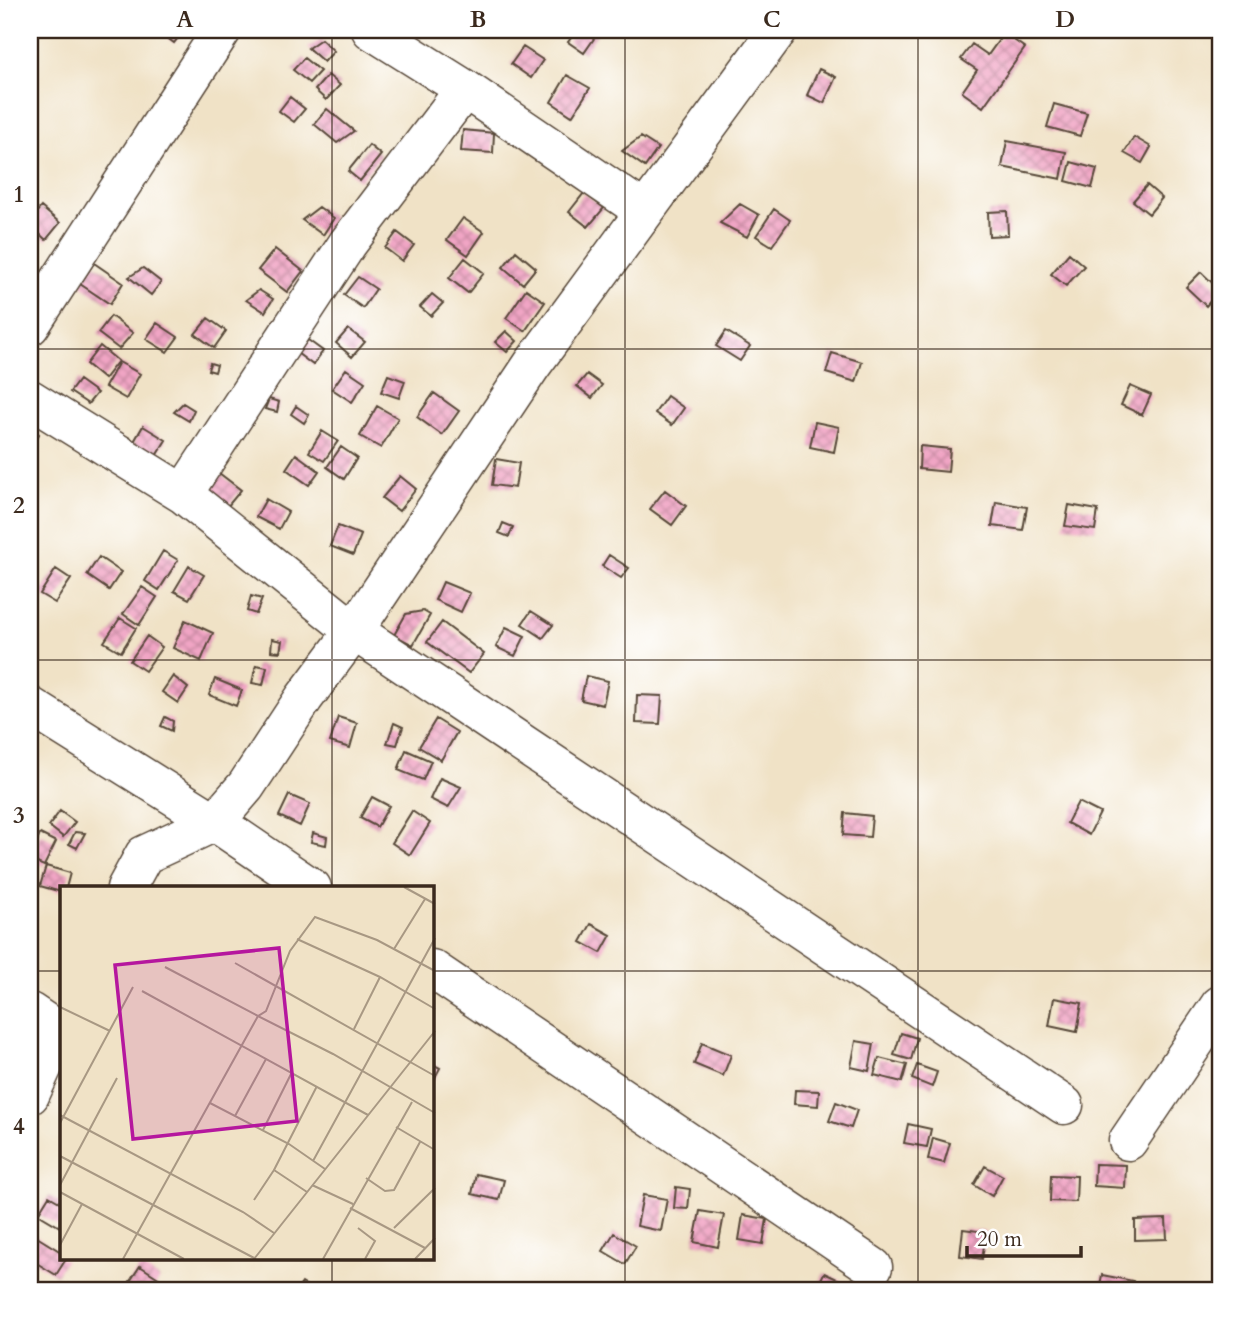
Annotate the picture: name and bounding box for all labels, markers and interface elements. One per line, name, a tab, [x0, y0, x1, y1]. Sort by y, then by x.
text: A	[176, 4, 194, 35]
text: B	[470, 4, 486, 35]
text: C	[763, 4, 781, 35]
text: D	[1055, 4, 1075, 35]
text: 1	[13, 179, 25, 210]
text: 2	[13, 490, 25, 521]
text: 3	[13, 800, 25, 831]
inset map	[60, 886, 434, 1260]
text: 4	[13, 1111, 25, 1142]
scale bar	[967, 1215, 1080, 1259]
text: 20 m	[977, 1225, 1022, 1254]

